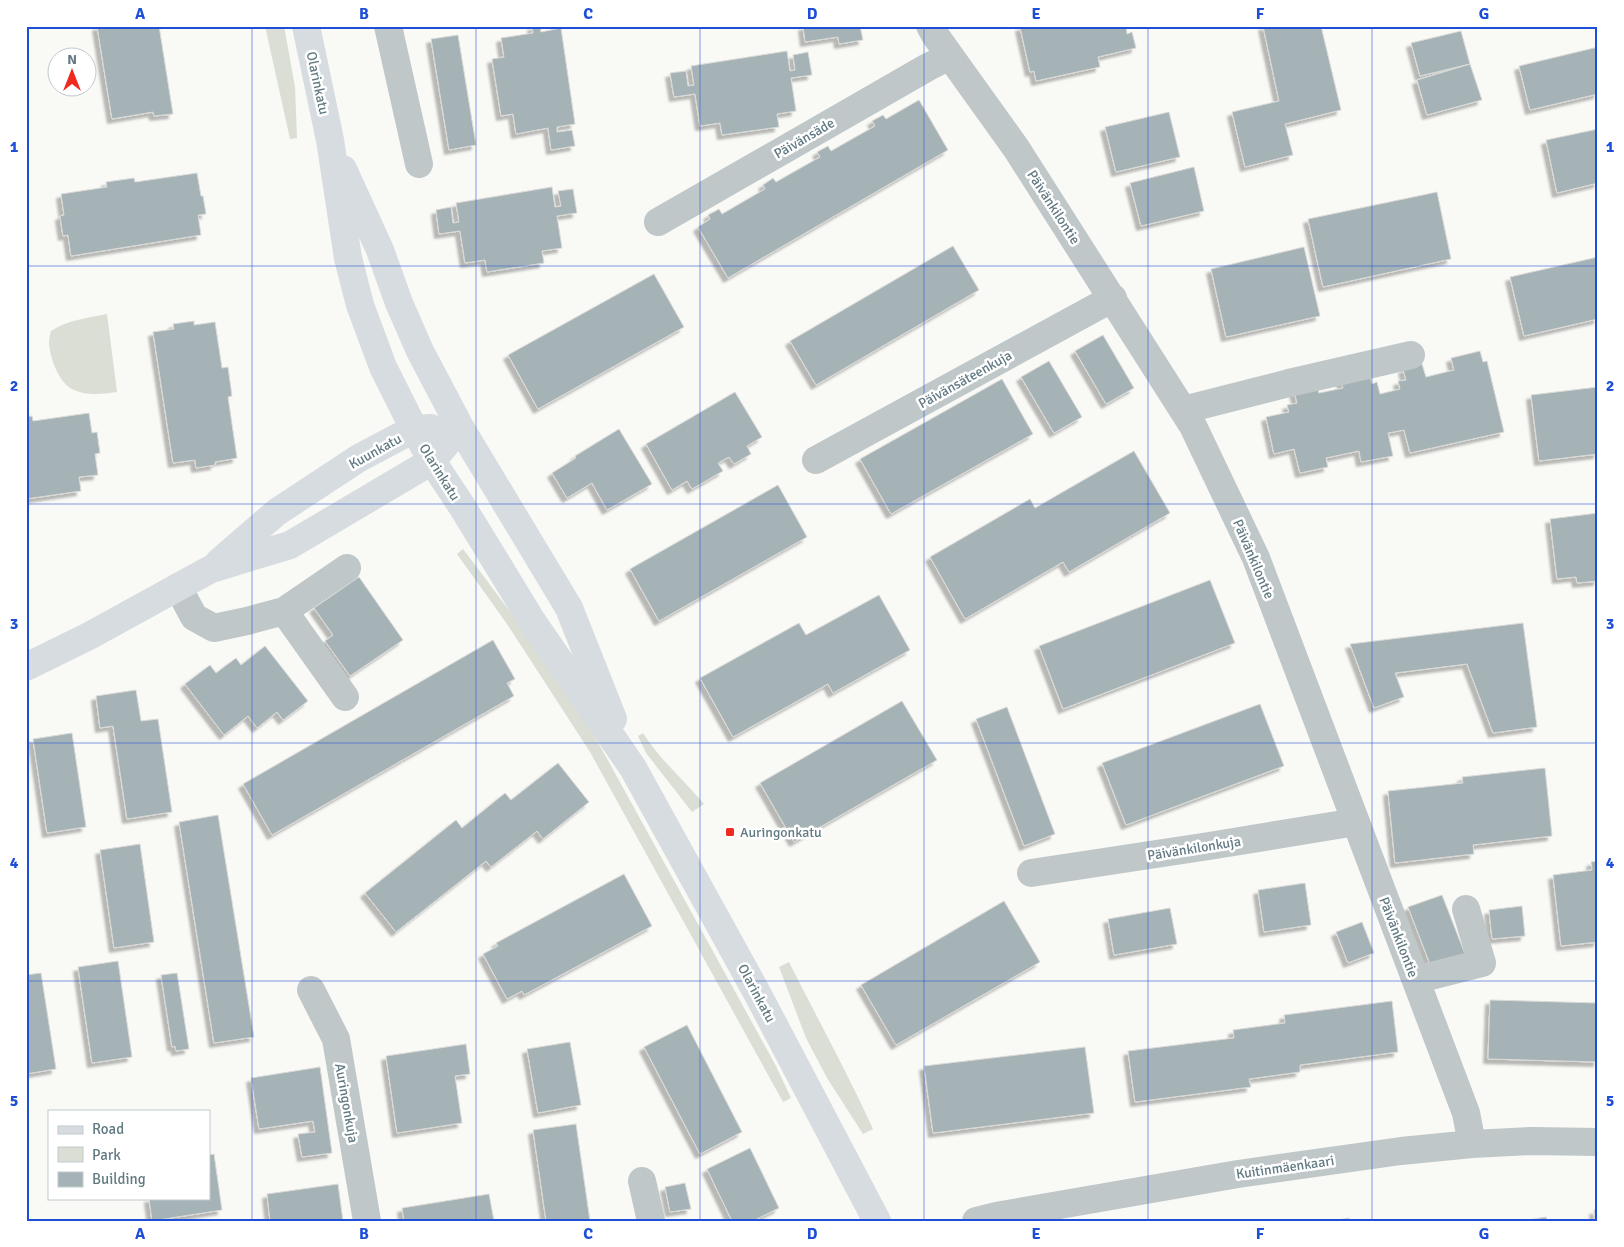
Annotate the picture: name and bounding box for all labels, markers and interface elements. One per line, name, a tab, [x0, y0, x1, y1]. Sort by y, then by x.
text: A	[135, 4, 146, 24]
text: B	[359, 4, 369, 24]
text: C	[583, 4, 593, 24]
text: D	[807, 4, 818, 24]
text: E	[1031, 4, 1041, 24]
text: F	[1256, 4, 1265, 24]
text: G	[1479, 4, 1489, 24]
north arrow	[48, 48, 98, 98]
street label: Olarinkatu	[303, 50, 332, 116]
text: N	[67, 51, 77, 68]
street label: Päivänsäde	[771, 114, 838, 163]
text: 1	[10, 137, 19, 157]
text: 1	[1606, 137, 1615, 157]
street label: Päivänkilontie	[1023, 167, 1084, 248]
street label: Päivänsäteenkuja	[915, 347, 1015, 412]
text: 2	[10, 376, 18, 396]
text: 2	[1606, 376, 1614, 396]
street label: Kuunkatu	[346, 430, 405, 473]
street label: Olarinkatu	[415, 441, 464, 504]
street label: Päivänkilontie	[1229, 517, 1278, 602]
text: 3	[10, 614, 18, 634]
text: 3	[1606, 614, 1614, 634]
place label: Auringonkatu	[740, 824, 822, 841]
marker: Auringonkatu	[724, 826, 736, 838]
street label: Päivänkilonkuja	[1146, 833, 1242, 864]
text: 4	[10, 853, 19, 873]
text: 4	[1606, 853, 1615, 873]
street label: Päivänkilontie	[1375, 894, 1422, 980]
street label: Olarinkatu	[734, 961, 779, 1025]
street label: Auringonkuja	[331, 1062, 362, 1144]
text: 5	[10, 1091, 18, 1111]
text: 5	[1606, 1091, 1614, 1111]
legend	[48, 1110, 210, 1200]
text: Road	[92, 1120, 124, 1138]
text: Park	[92, 1146, 121, 1164]
street label: Kuitinmäenkaari	[1235, 1152, 1335, 1183]
text: Building	[92, 1170, 146, 1188]
text: A	[135, 1224, 146, 1244]
text: B	[359, 1224, 369, 1244]
text: C	[583, 1224, 593, 1244]
text: D	[807, 1224, 818, 1244]
text: E	[1031, 1224, 1041, 1244]
text: F	[1256, 1224, 1265, 1244]
text: G	[1479, 1224, 1489, 1244]

